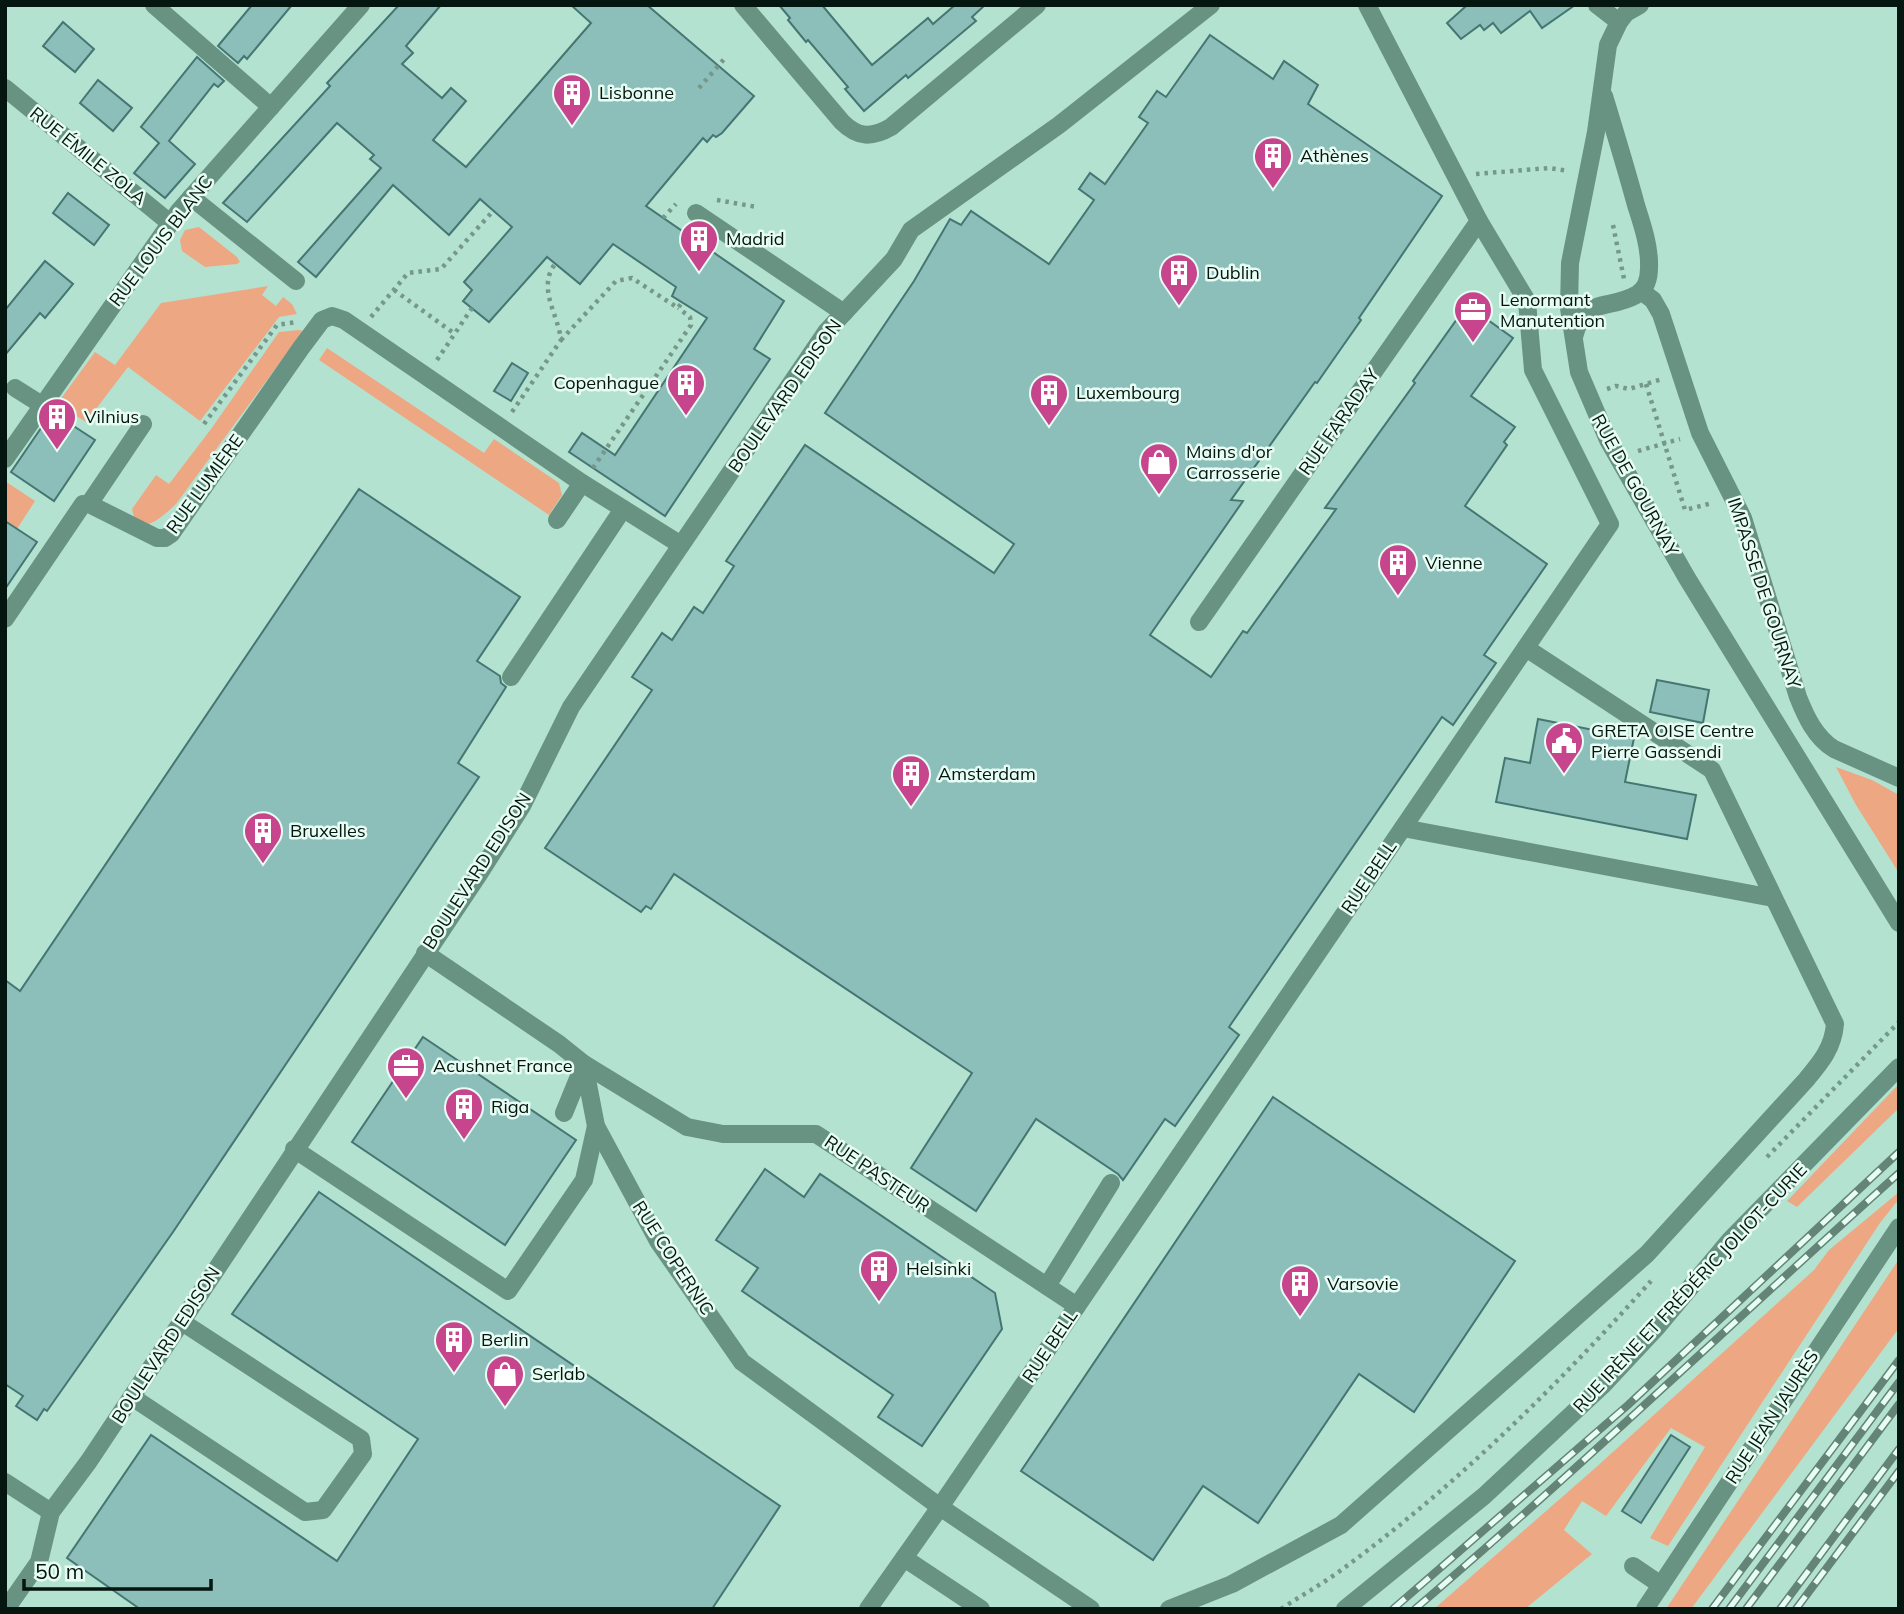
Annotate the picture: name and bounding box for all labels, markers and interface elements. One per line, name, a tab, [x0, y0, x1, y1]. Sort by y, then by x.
building icon: Lisbonne	[551, 72, 593, 127]
place label: Lisbonne	[599, 81, 674, 104]
street label: RUE ÉMILE ZOLA	[25, 101, 151, 210]
building icon: Athènes	[1252, 135, 1294, 190]
place label: Athènes	[1300, 144, 1369, 167]
street label: RUE LOUIS BLANC	[104, 171, 217, 311]
building icon: Madrid	[678, 218, 720, 273]
place label: Madrid	[726, 227, 785, 250]
building icon: Dublin	[1158, 252, 1200, 307]
place label: Dublin	[1206, 261, 1260, 284]
place label: Lenormant Manutention	[1500, 288, 1605, 332]
office icon: Lenormant Manutention	[1452, 289, 1494, 344]
street label: BOULEVARD EDISON	[723, 314, 846, 477]
building icon: Copenhague	[665, 362, 707, 417]
street label: RUE FARADAY	[1293, 363, 1384, 479]
place label: Copenhague	[554, 371, 659, 394]
building icon: Luxembourg	[1028, 372, 1070, 427]
place label: Luxembourg	[1076, 381, 1180, 404]
building icon: Vilnius	[36, 396, 78, 451]
place label: Vilnius	[84, 405, 139, 428]
street label: RUE DE GOURNAY	[1587, 410, 1684, 561]
street label: RUE LUMIÈRE	[161, 430, 248, 538]
place label: Mains d'or Carrosserie	[1186, 440, 1280, 484]
shop icon: Mains d'or Carrosserie	[1138, 441, 1180, 496]
street label: IMPASSE DE GOURNAY	[1723, 495, 1807, 692]
building icon: Vienne	[1377, 542, 1419, 597]
place label: Vienne	[1425, 551, 1483, 574]
place label: GRETA OISE Centre Pierre Gassendi	[1591, 719, 1754, 763]
public building icon: GRETA OISE Centre Pierre Gassendi	[1543, 720, 1585, 775]
building icon: Amsterdam	[890, 753, 932, 808]
place label: Amsterdam	[938, 762, 1036, 785]
street label: BOULEVARD EDISON	[417, 788, 536, 953]
building icon: Bruxelles	[242, 810, 284, 865]
place label: Bruxelles	[290, 819, 366, 842]
street label: RUE BELL	[1336, 836, 1402, 918]
office icon: Acushnet France	[385, 1045, 427, 1100]
place label: Acushnet France	[433, 1054, 573, 1077]
building icon: Riga	[443, 1086, 485, 1141]
place label: Riga	[491, 1095, 529, 1118]
street label: RUE PASTEUR	[820, 1130, 934, 1217]
street label: RUE IRÈNE ET FRÉDÉRIC JOLIOT-CURIE	[1568, 1158, 1812, 1417]
street label: RUE COPERNIC	[628, 1196, 719, 1319]
building icon: Helsinki	[858, 1248, 900, 1303]
place label: Helsinki	[906, 1257, 971, 1280]
street label: BOULEVARD EDISON	[106, 1262, 225, 1427]
building icon: Varsovie	[1279, 1263, 1321, 1318]
place label: Varsovie	[1327, 1272, 1398, 1295]
street label: RUE BELL	[1017, 1305, 1083, 1387]
building icon: Berlin	[433, 1319, 475, 1374]
place label: Berlin	[481, 1328, 529, 1351]
street label: RUE JEAN JAURÈS	[1720, 1346, 1823, 1488]
shop icon: Serlab	[484, 1353, 526, 1408]
place label: Serlab	[532, 1362, 585, 1385]
scale bar	[24, 1548, 212, 1592]
text: 50 m	[35, 1558, 84, 1584]

